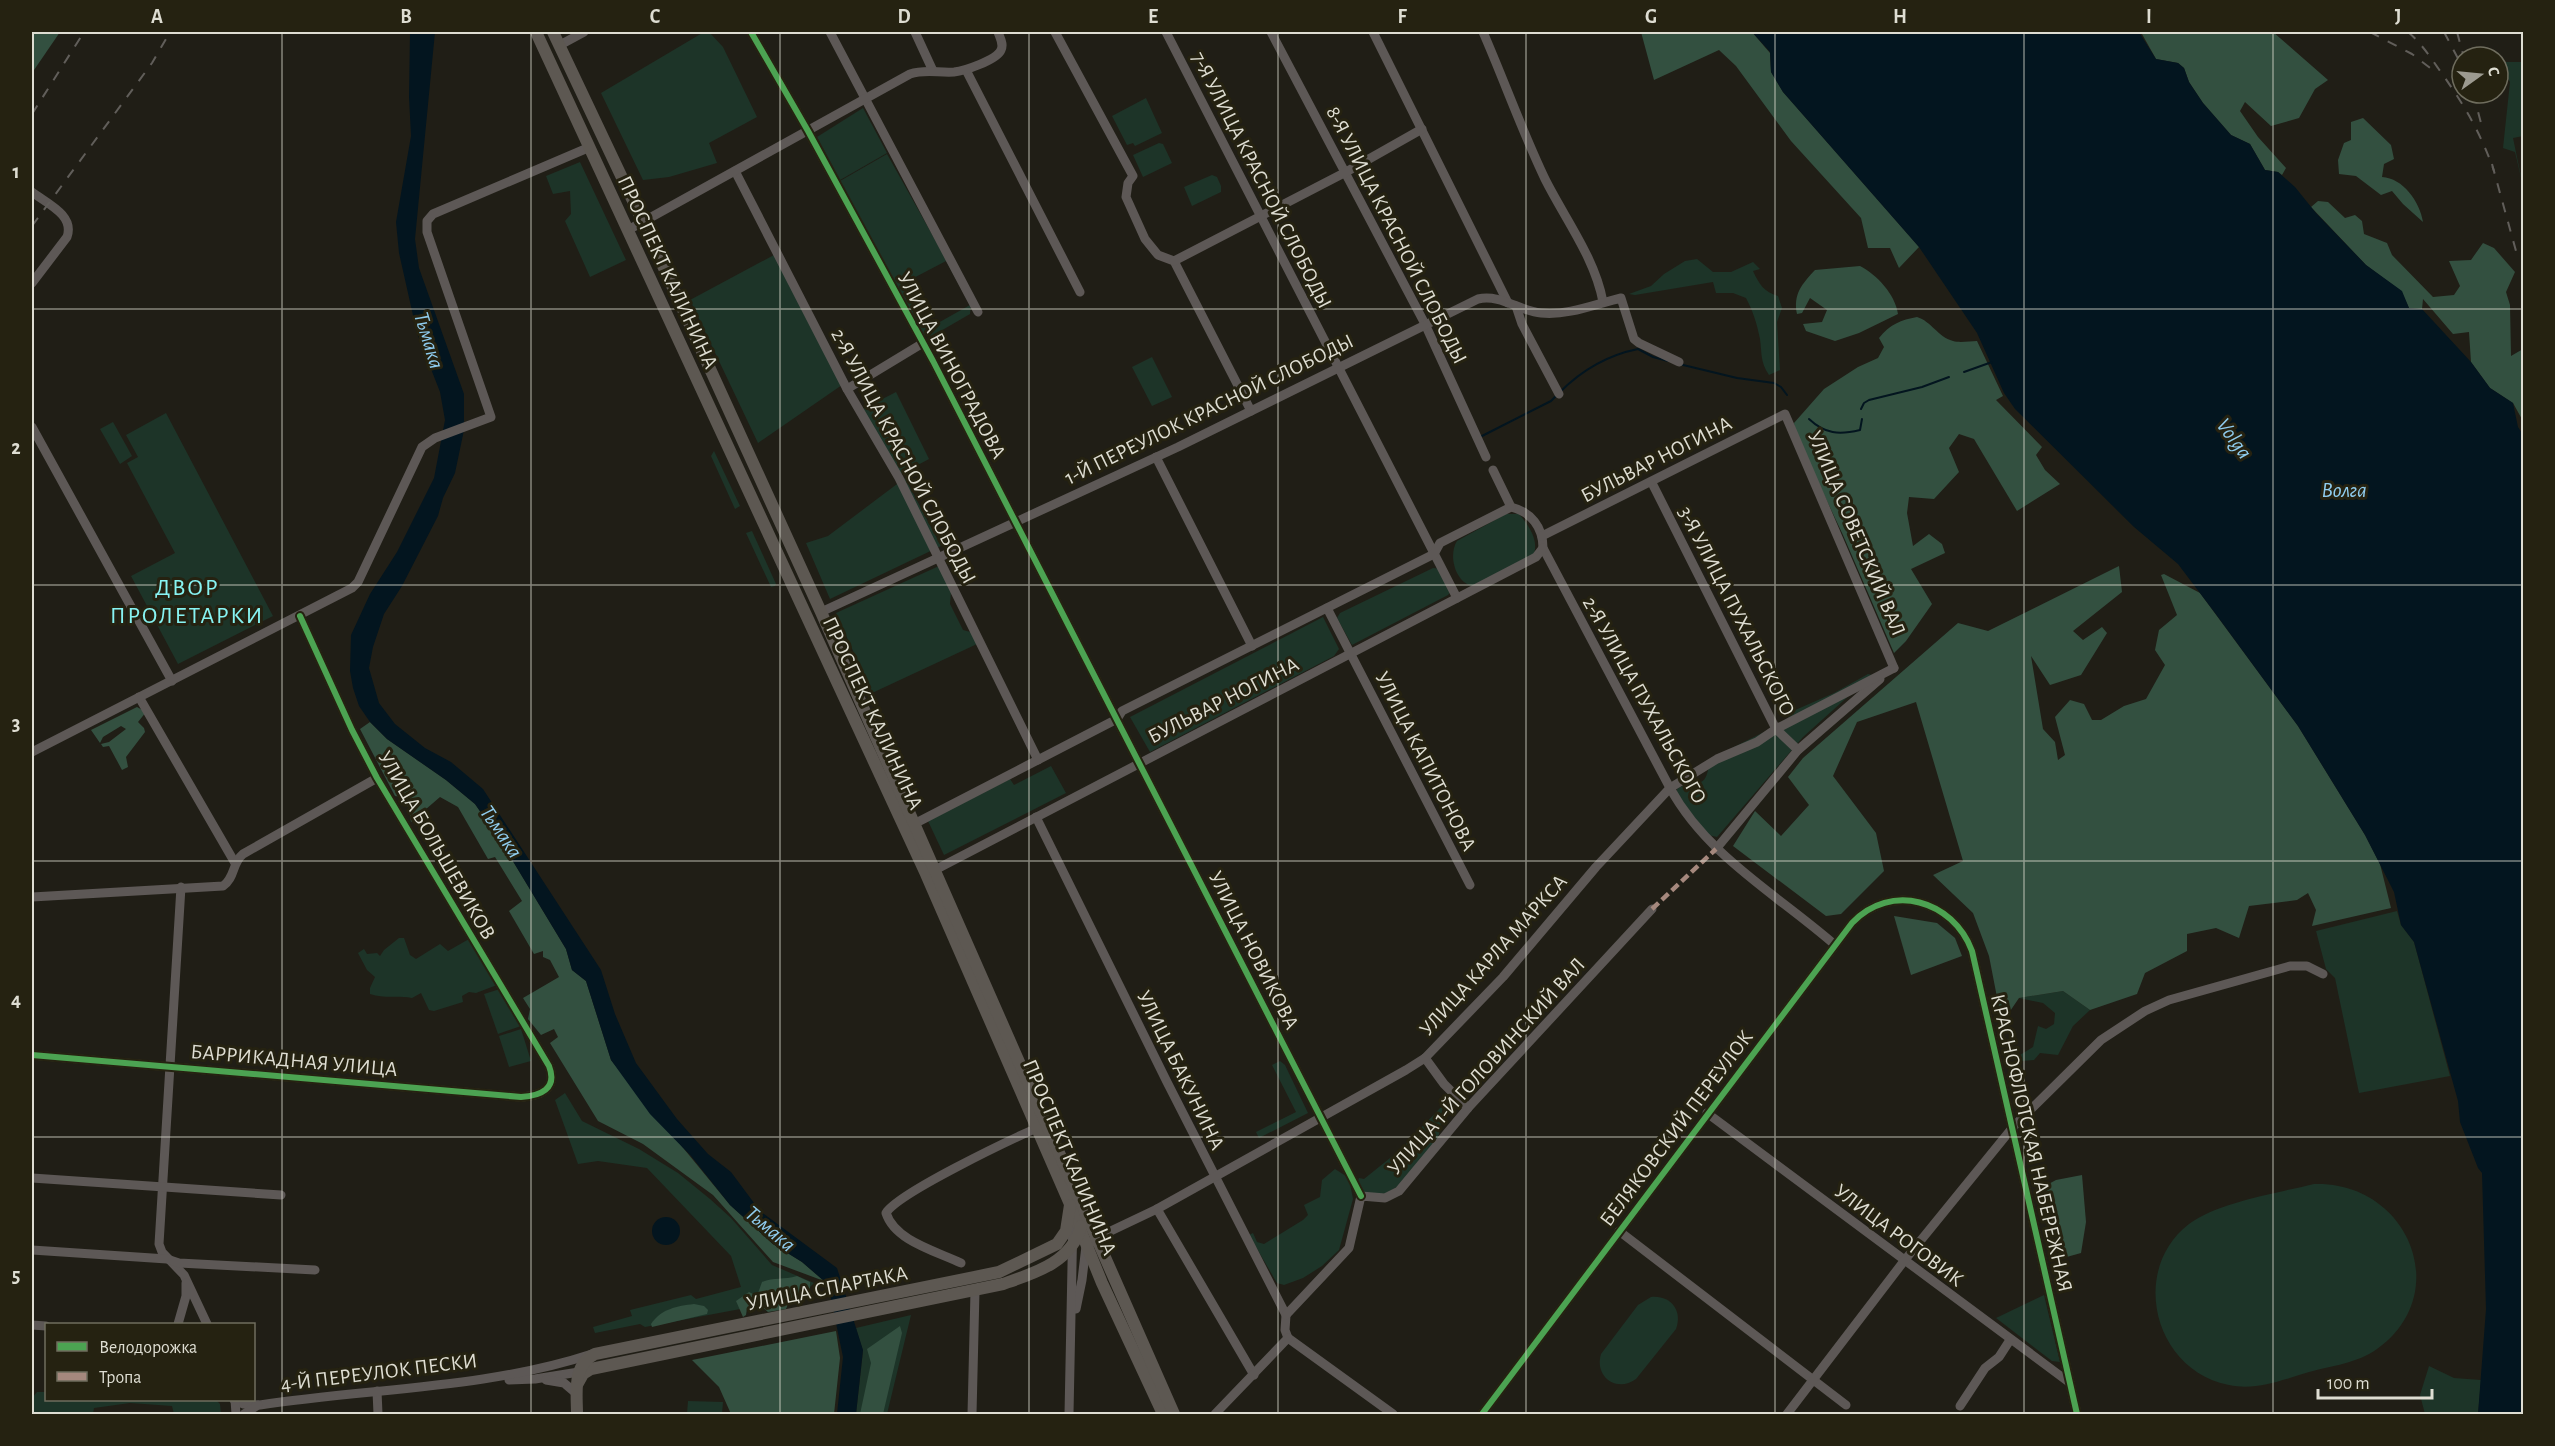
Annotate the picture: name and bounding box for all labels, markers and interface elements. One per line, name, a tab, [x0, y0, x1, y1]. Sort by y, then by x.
text: A	[151, 7, 163, 27]
text: B	[400, 7, 412, 27]
text: C	[650, 7, 661, 27]
text: D	[897, 7, 911, 27]
text: E	[1148, 7, 1158, 27]
text: F	[1397, 7, 1407, 27]
text: G	[1645, 7, 1657, 27]
text: H	[1893, 7, 1907, 27]
text: I	[2146, 7, 2152, 27]
text: J	[2395, 7, 2401, 27]
north arrow	[2450, 45, 2510, 105]
street label: 7-Я УЛИЦА КРАСНОЙ СЛОБОДЫ	[1188, 48, 1336, 312]
text: С	[2485, 65, 2502, 78]
street label: 8-Я УЛИЦА КРАСНОЙ СЛОБОДЫ	[1322, 103, 1472, 367]
text: 1	[12, 162, 20, 182]
street label: ПРОСПЕКТ КАЛИНИНА	[614, 172, 722, 372]
street label: УЛИЦА ВИНОГРАДОВА	[893, 268, 1010, 462]
water label: Тьмака	[410, 309, 448, 371]
street label: 2-Я УЛИЦА КРАСНОЙ СЛОБОДЫ	[827, 325, 981, 587]
street label: 1-Й ПЕРЕУЛОК КРАСНОЙ СЛОБОДЫ	[1061, 329, 1357, 489]
street label: БУЛЬВАР НОГИНА	[1577, 412, 1735, 507]
water label: Volga	[2212, 414, 2256, 463]
street label: УЛИЦА СОВЕТСКИЙ ВАЛ	[1804, 427, 1910, 639]
text: 2	[11, 438, 21, 458]
water label: Волга	[2321, 479, 2367, 501]
street label: 3-Я УЛИЦА ПУХАЛЬСКОГО	[1674, 503, 1799, 720]
district label: ДВОР ПРОЛЕТАРКИ	[110, 576, 264, 628]
street label: 2-Я УЛИЦА ПУХАЛЬСКОГО	[1579, 593, 1710, 807]
street label: ПРОСПЕКТ КАЛИНИНА	[819, 613, 927, 813]
street label: БУЛЬВАР НОГИНА	[1144, 653, 1302, 748]
street label: УЛИЦА КАПИТОНОВА	[1371, 668, 1480, 854]
text: 3	[12, 714, 20, 734]
street label: УЛИЦА БОЛЬШЕВИКОВ	[374, 747, 499, 943]
water label: Тьмака	[476, 801, 527, 862]
street label: УЛИЦА НОВИКОВА	[1205, 868, 1303, 1033]
street label: УЛИЦА КАРЛА МАРКСА	[1416, 871, 1571, 1040]
street label: УЛИЦА 1-Й ГОЛОВИНСКИЙ ВАЛ	[1383, 953, 1589, 1179]
street label: УЛИЦА БАКУНИНА	[1133, 987, 1228, 1153]
text: 4	[11, 990, 21, 1010]
street label: КРАСНОФЛОТСКАЯ НАБЕРЕЖНАЯ	[1987, 992, 2076, 1294]
street label: БЕЛЯКОВСКИЙ ПЕРЕУЛОК	[1595, 1026, 1757, 1230]
street label: БАРРИКАДНАЯ УЛИЦА	[190, 1041, 398, 1080]
street label: ПРОСПЕКТ КАЛИНИНА	[1019, 1056, 1120, 1258]
street label: УЛИЦА РОГОВИК	[1830, 1180, 1967, 1291]
water label: Тьмака	[741, 1202, 800, 1256]
street label: УЛИЦА СПАРТАКА	[745, 1263, 909, 1314]
text: 5	[12, 1266, 20, 1286]
legend	[45, 1323, 255, 1401]
text: Велодорожка	[99, 1339, 197, 1357]
street label: 4-Й ПЕРЕУЛОК ПЕСКИ	[279, 1349, 479, 1395]
scale bar	[2318, 1362, 2432, 1400]
text: Тропа	[99, 1369, 142, 1387]
text: 100 m	[2327, 1375, 2370, 1393]

